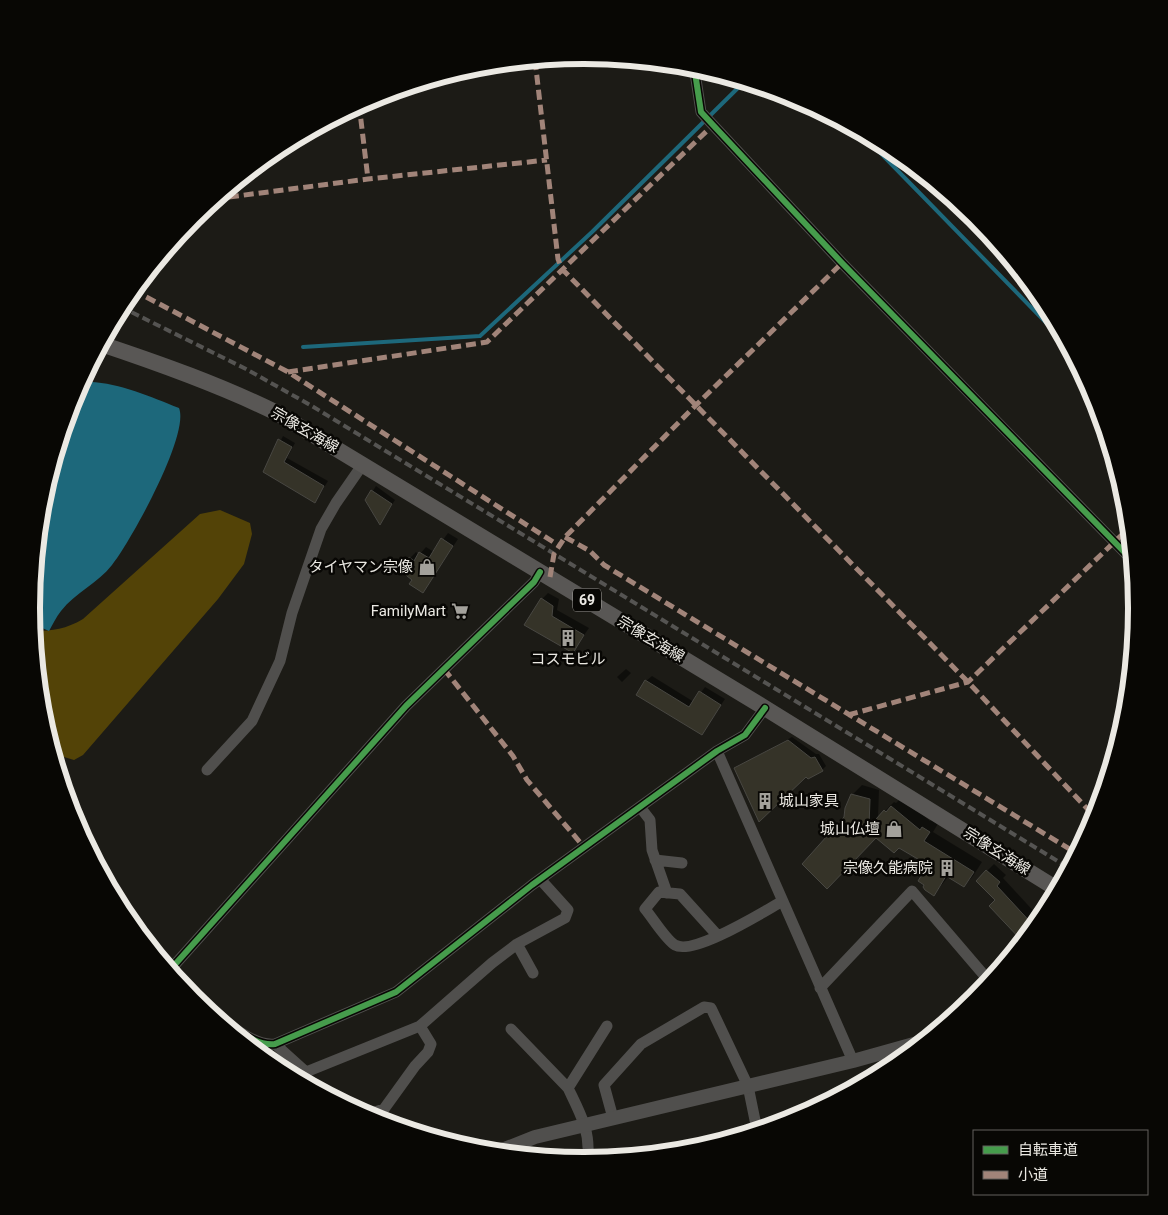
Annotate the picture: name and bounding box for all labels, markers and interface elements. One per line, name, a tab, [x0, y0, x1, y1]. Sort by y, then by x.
street label: 宗像玄海線	[268, 403, 342, 457]
shop icon: タイヤマン宗像	[417, 557, 437, 577]
place label: タイヤマン宗像	[308, 558, 413, 576]
road number: 69	[573, 588, 601, 612]
supermarket icon: FamilyMart	[450, 601, 470, 621]
place label: FamilyMart	[371, 602, 446, 620]
street label: 宗像玄海線	[614, 612, 688, 666]
building icon: コスモビル	[558, 628, 578, 648]
place label: コスモビル	[530, 650, 606, 668]
building icon: 城山家具	[755, 791, 775, 811]
place label: 城山家具	[779, 792, 839, 810]
shop icon: 城山仏壇	[884, 819, 904, 839]
place label: 城山仏壇	[820, 820, 880, 838]
street label: 宗像玄海線	[960, 823, 1034, 879]
building icon: 宗像久能病院	[937, 858, 957, 878]
place label: 宗像久能病院	[843, 859, 933, 877]
legend	[973, 1130, 1148, 1195]
text: 自転車道	[1018, 1141, 1078, 1159]
text: 小道	[1018, 1166, 1048, 1184]

